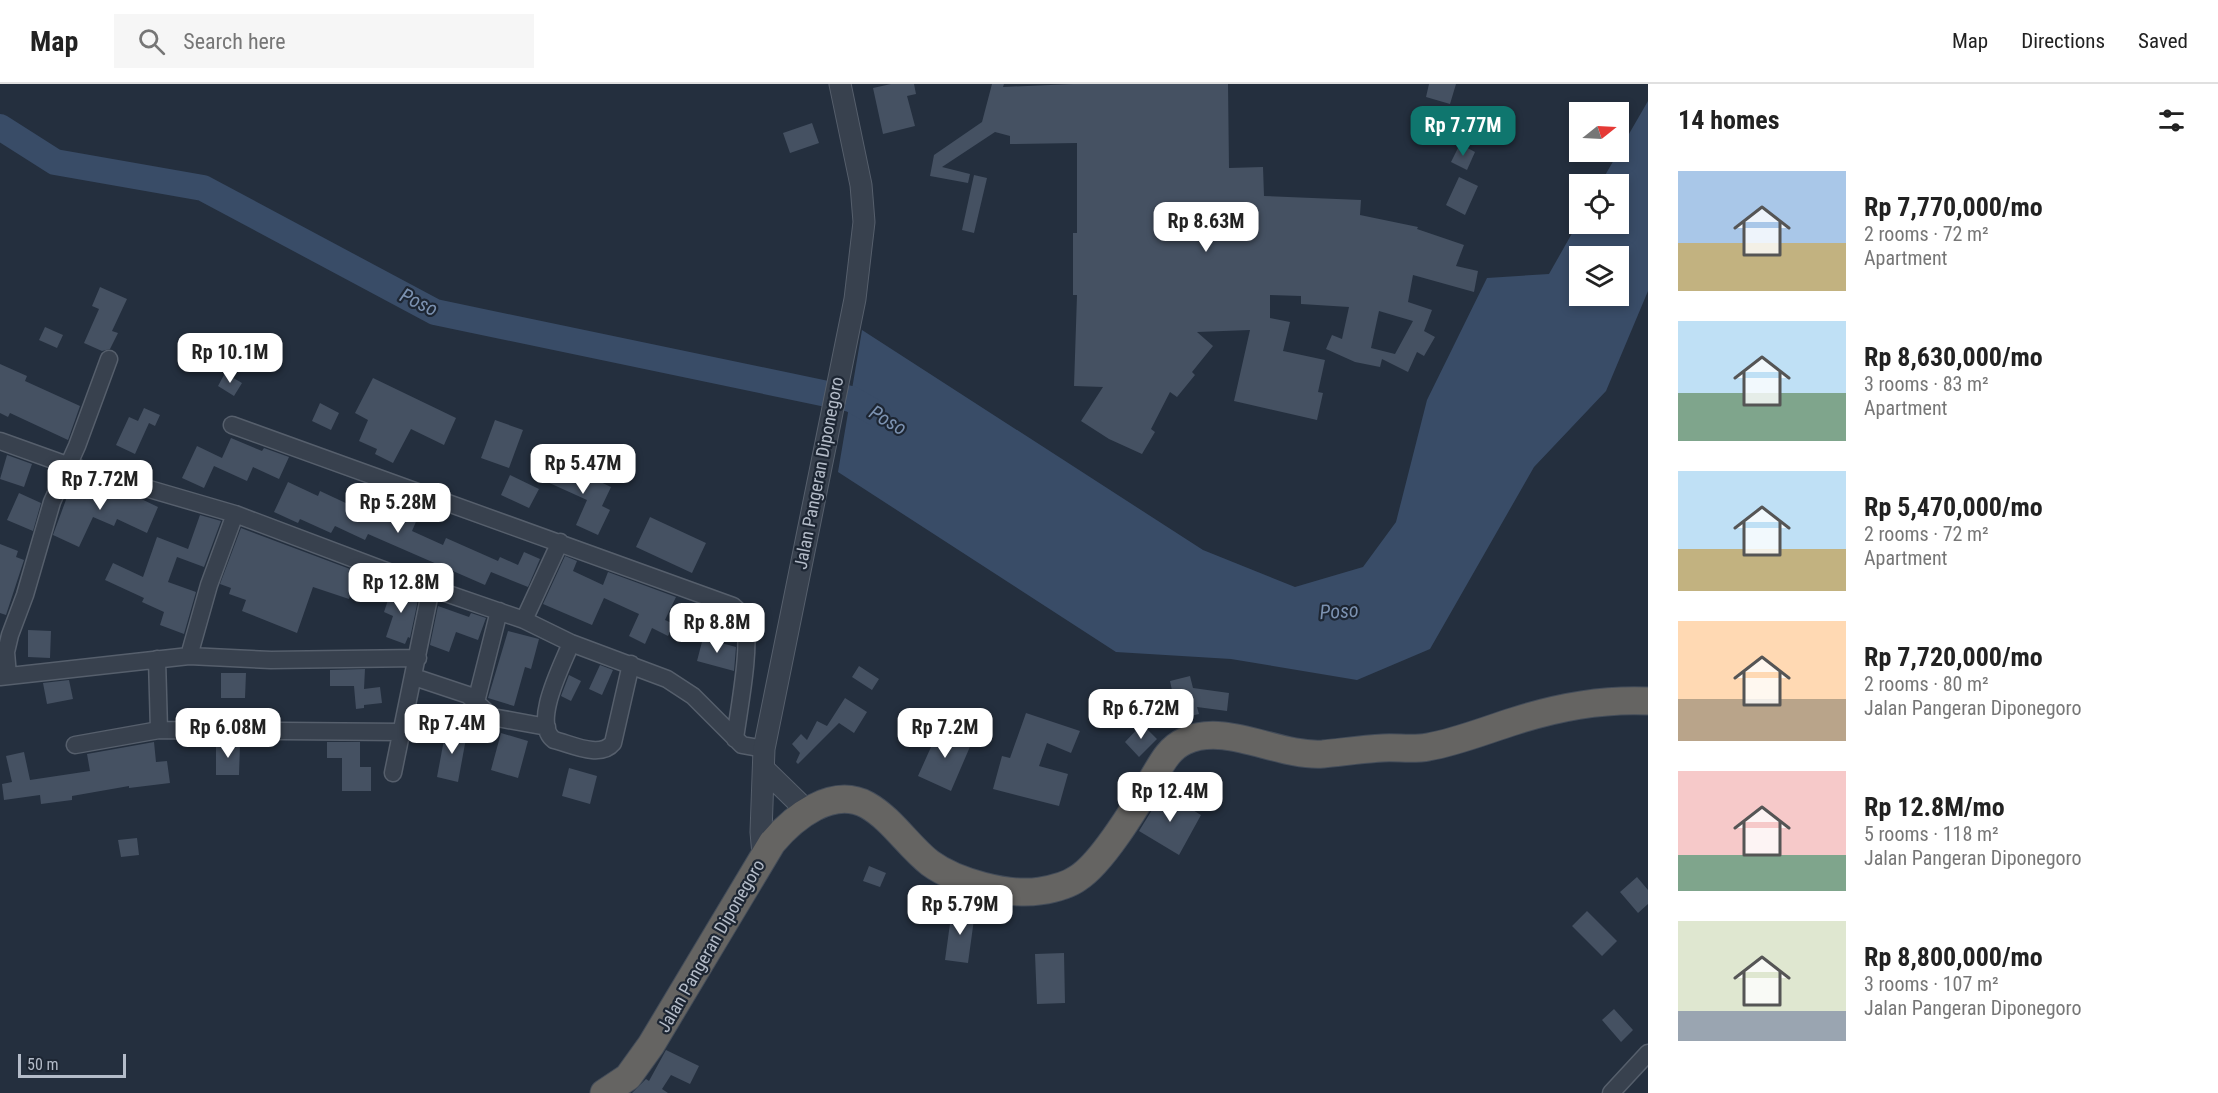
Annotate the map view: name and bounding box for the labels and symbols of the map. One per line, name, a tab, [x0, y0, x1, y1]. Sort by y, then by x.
north arrow	[1569, 102, 1629, 162]
pin: Rp 7.77M	[1401, 106, 1525, 157]
pin: Rp 8.63M	[1144, 202, 1268, 253]
water label: Poso	[396, 283, 442, 321]
pin: Rp 10.1M	[168, 333, 292, 384]
street label: Jalan Pangeran Diponegoro	[790, 375, 847, 571]
water label: Poso	[865, 400, 911, 440]
pin: Rp 5.47M	[521, 444, 645, 495]
pin: Rp 7.72M	[38, 460, 162, 511]
pin: Rp 5.28M	[336, 483, 460, 534]
pin: Rp 12.8M	[339, 563, 463, 614]
water label: Poso	[1319, 598, 1359, 624]
pin: Rp 8.8M	[662, 603, 772, 654]
pin: Rp 6.72M	[1079, 689, 1203, 740]
pin: Rp 7.4M	[397, 704, 507, 755]
pin: Rp 6.08M	[166, 708, 290, 759]
pin: Rp 7.2M	[890, 708, 1000, 759]
pin: Rp 12.4M	[1108, 772, 1232, 823]
street label: Jalan Pangeran Diponegoro	[653, 856, 769, 1036]
pin: Rp 5.79M	[898, 885, 1022, 936]
scale bar	[18, 1051, 126, 1078]

